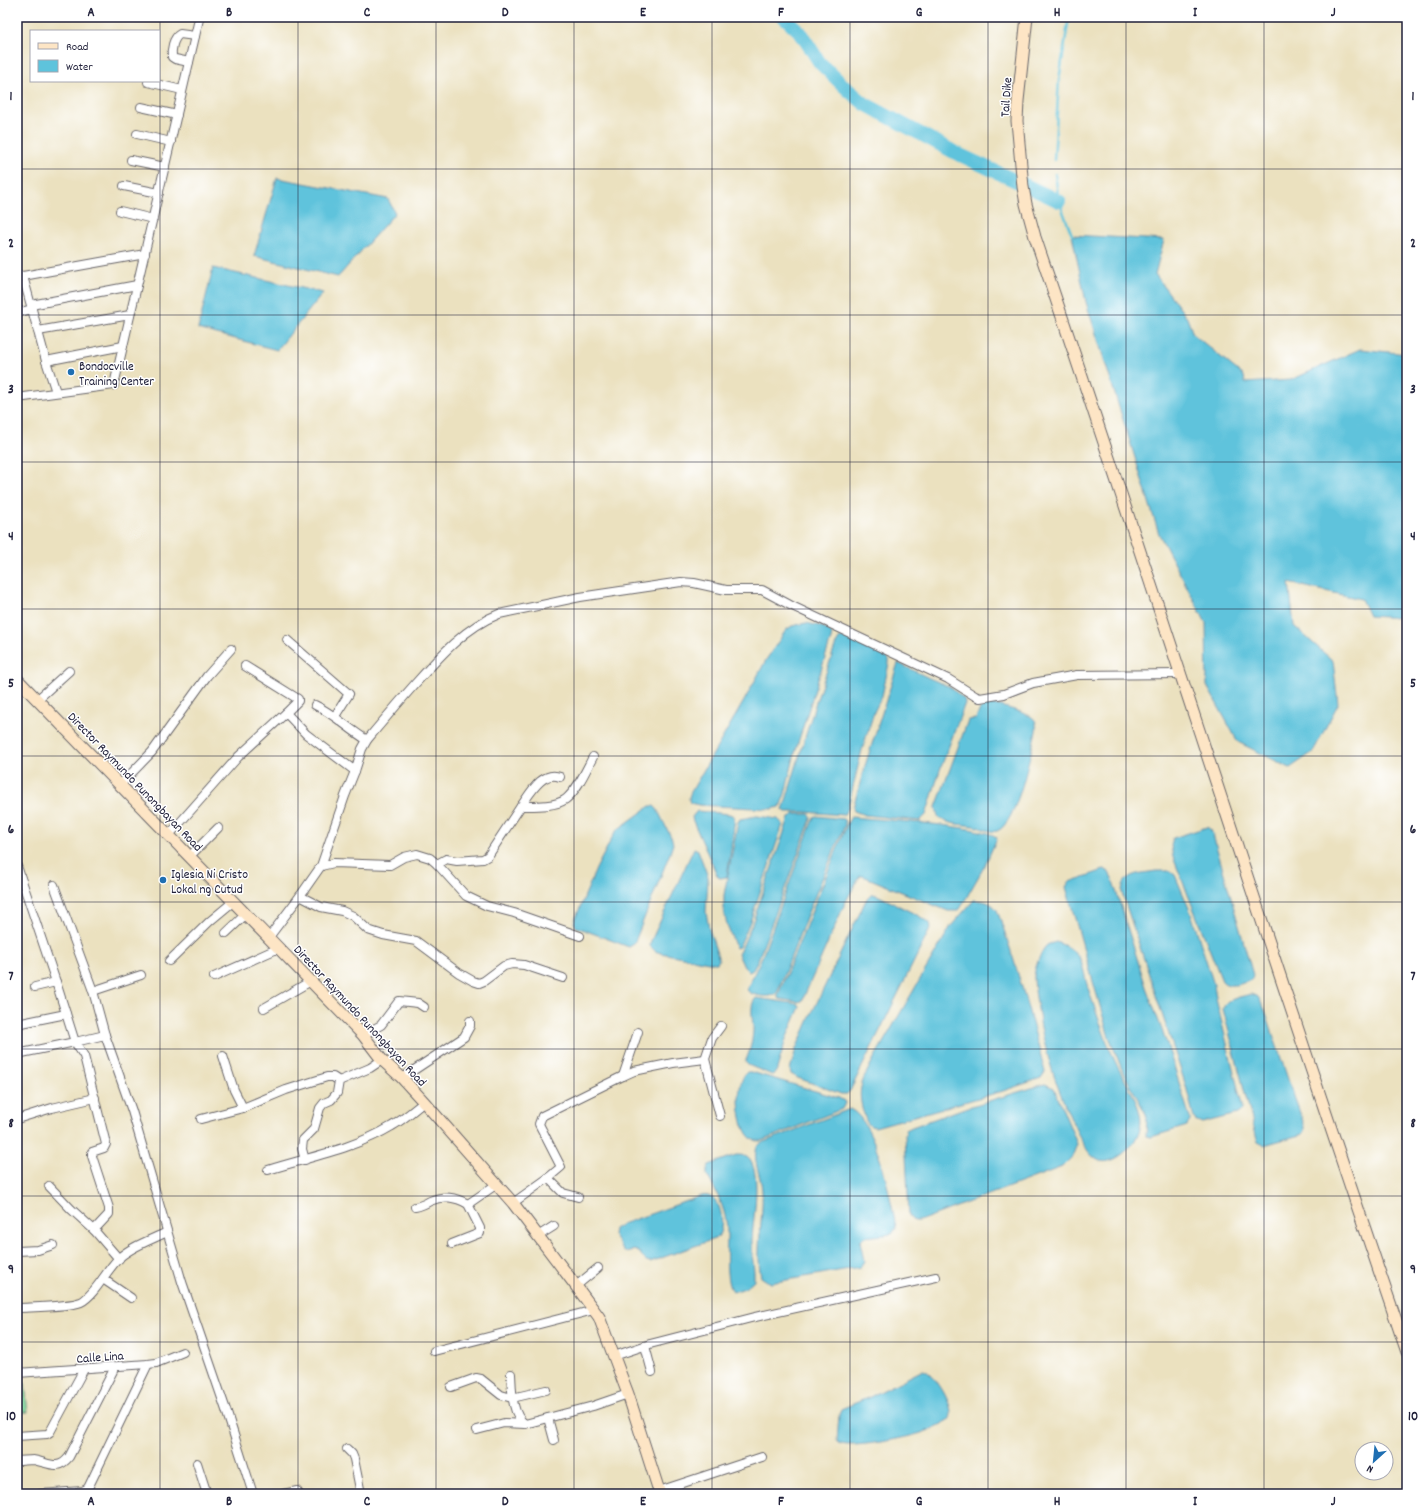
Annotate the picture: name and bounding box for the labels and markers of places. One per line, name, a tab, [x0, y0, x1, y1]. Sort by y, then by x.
place label: Bondocville Training Center	[79, 358, 154, 392]
marker: Bondocville Training Center	[66, 367, 76, 377]
place label: Iglesia Ni Cristo Lokal ng Cutud	[171, 866, 248, 900]
marker: Iglesia Ni Cristo Lokal ng Cutud	[158, 875, 168, 885]

